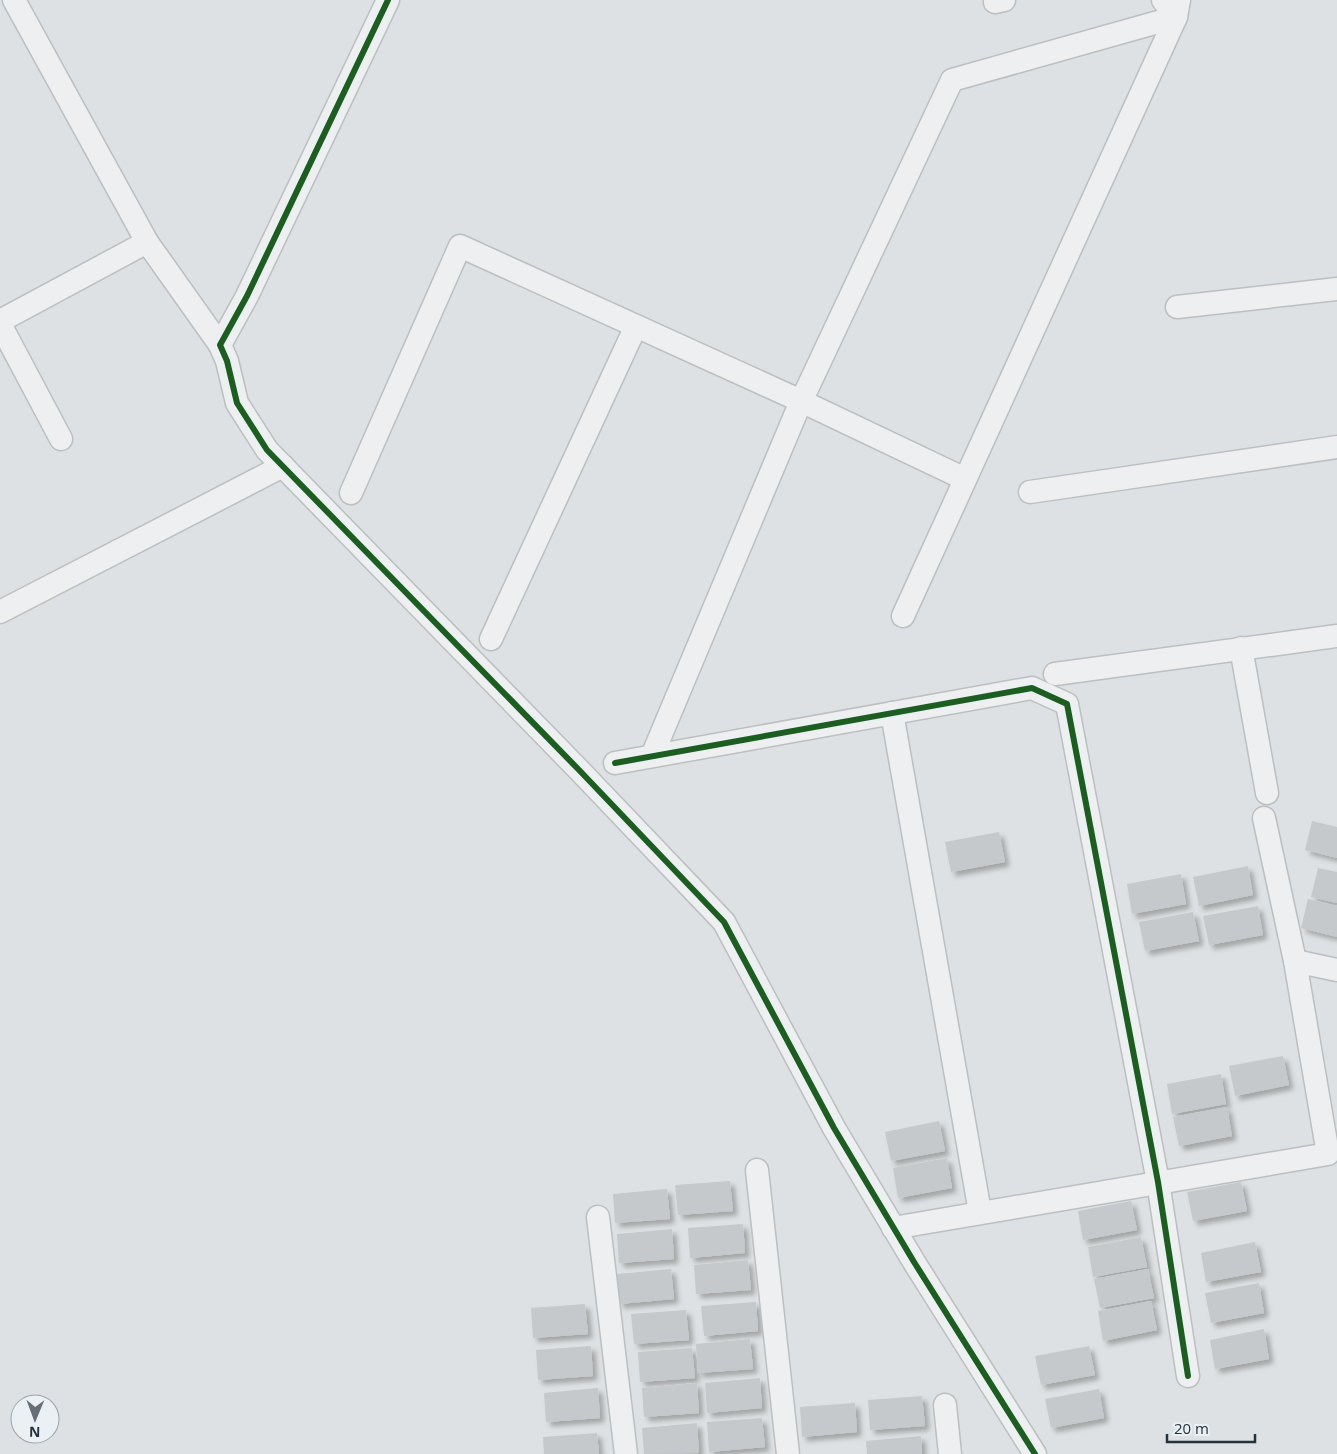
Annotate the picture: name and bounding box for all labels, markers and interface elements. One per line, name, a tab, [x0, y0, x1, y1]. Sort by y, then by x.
north arrow	[10, 1394, 60, 1444]
scale bar	[1167, 1412, 1254, 1444]
text: 20 m	[1174, 1418, 1209, 1438]
text: N	[29, 1423, 41, 1442]

